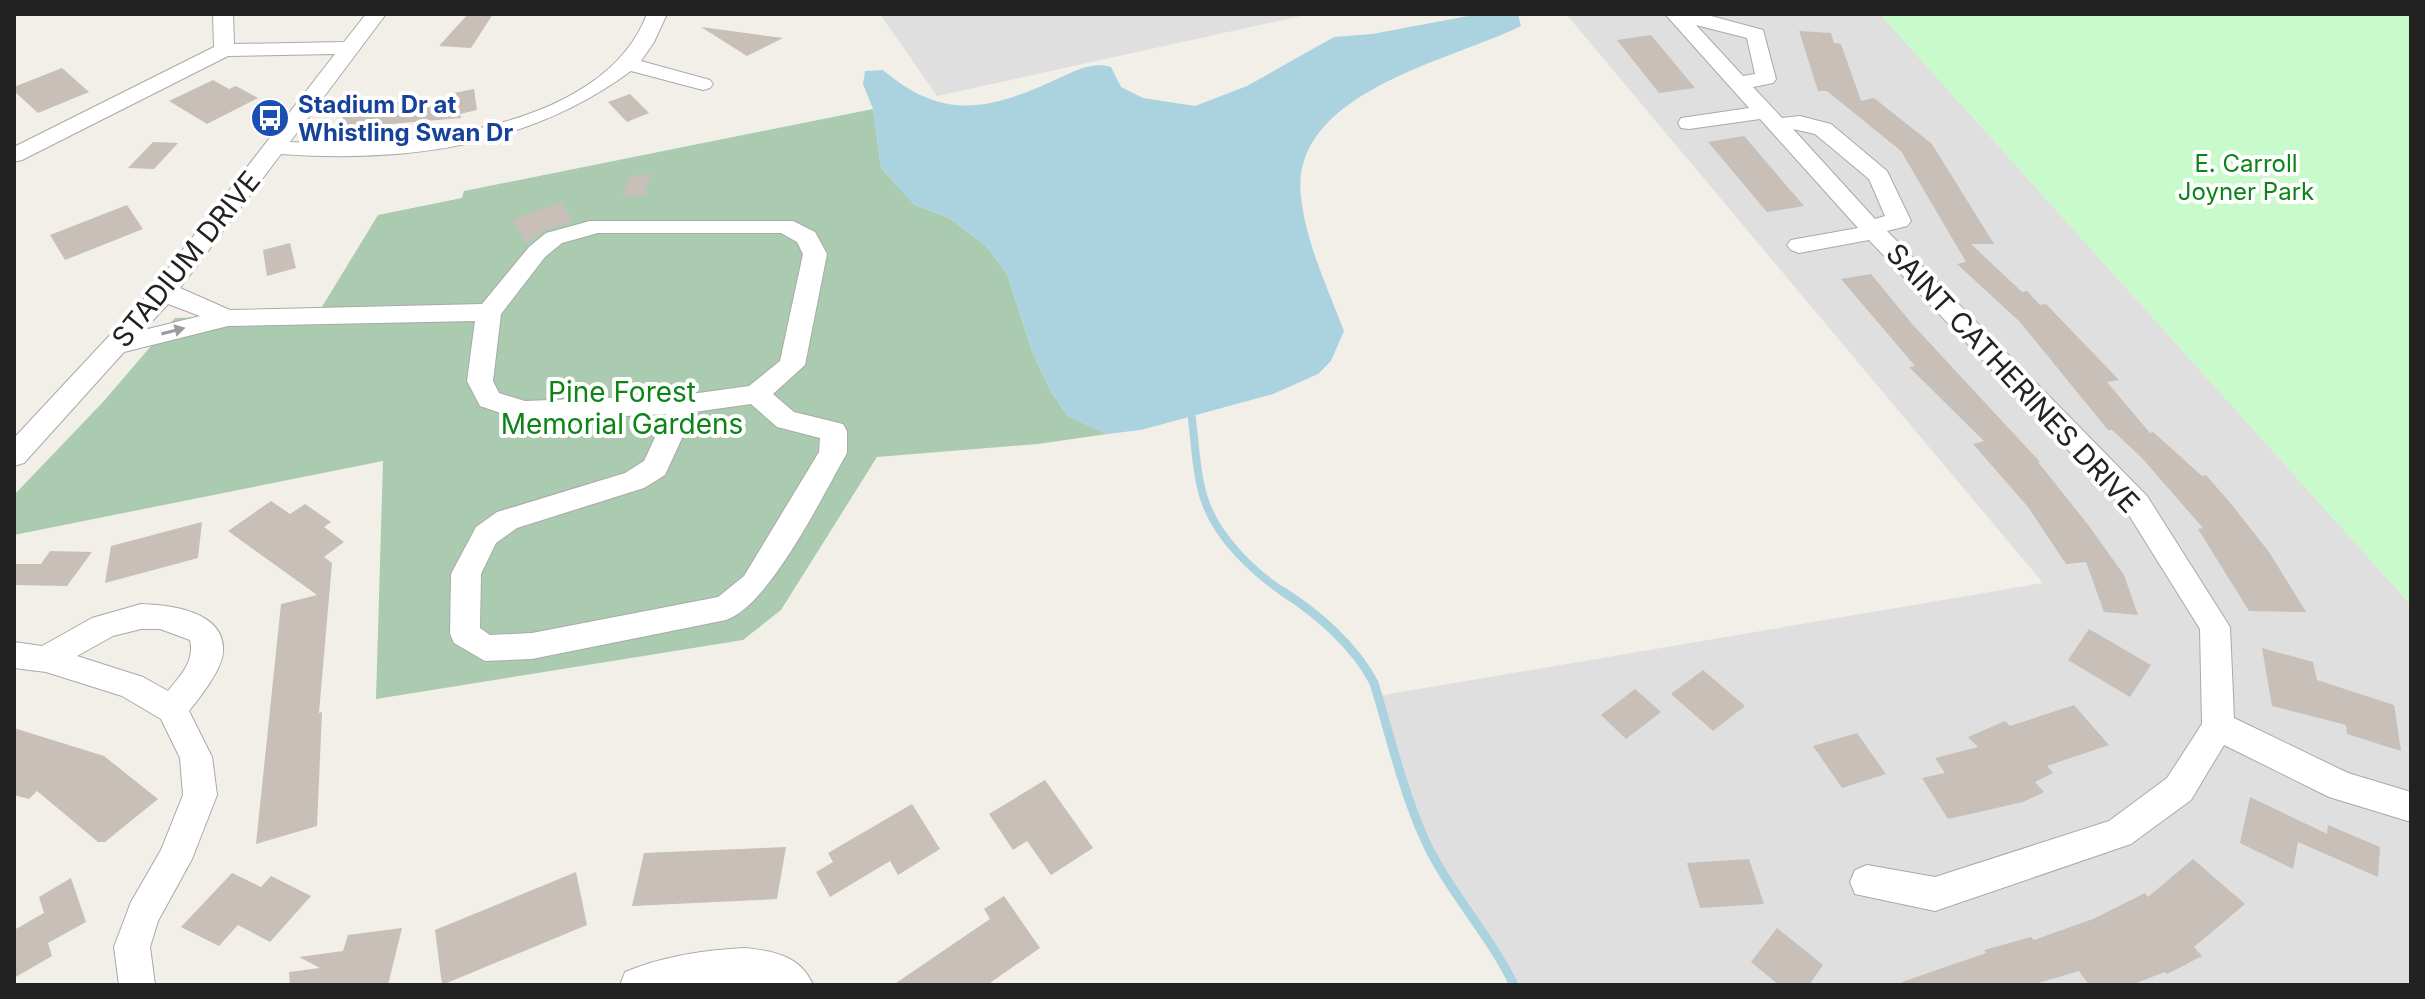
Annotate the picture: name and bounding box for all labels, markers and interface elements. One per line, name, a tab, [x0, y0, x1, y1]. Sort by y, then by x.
place label: Stadium Dr at Whistling Swan Dr	[298, 90, 513, 147]
bus stop icon: Stadium Dr at Whistling Swan Dr	[249, 97, 291, 139]
park label: E. Carroll Joyner Park	[2178, 149, 2314, 206]
street label: STADIUM DRIVE	[105, 164, 267, 354]
street label: SAINT CATHERINES DRIVE	[1879, 236, 2147, 520]
one-way arrow	[160, 325, 185, 337]
park label: Pine Forest Memorial Gardens	[501, 375, 743, 441]

